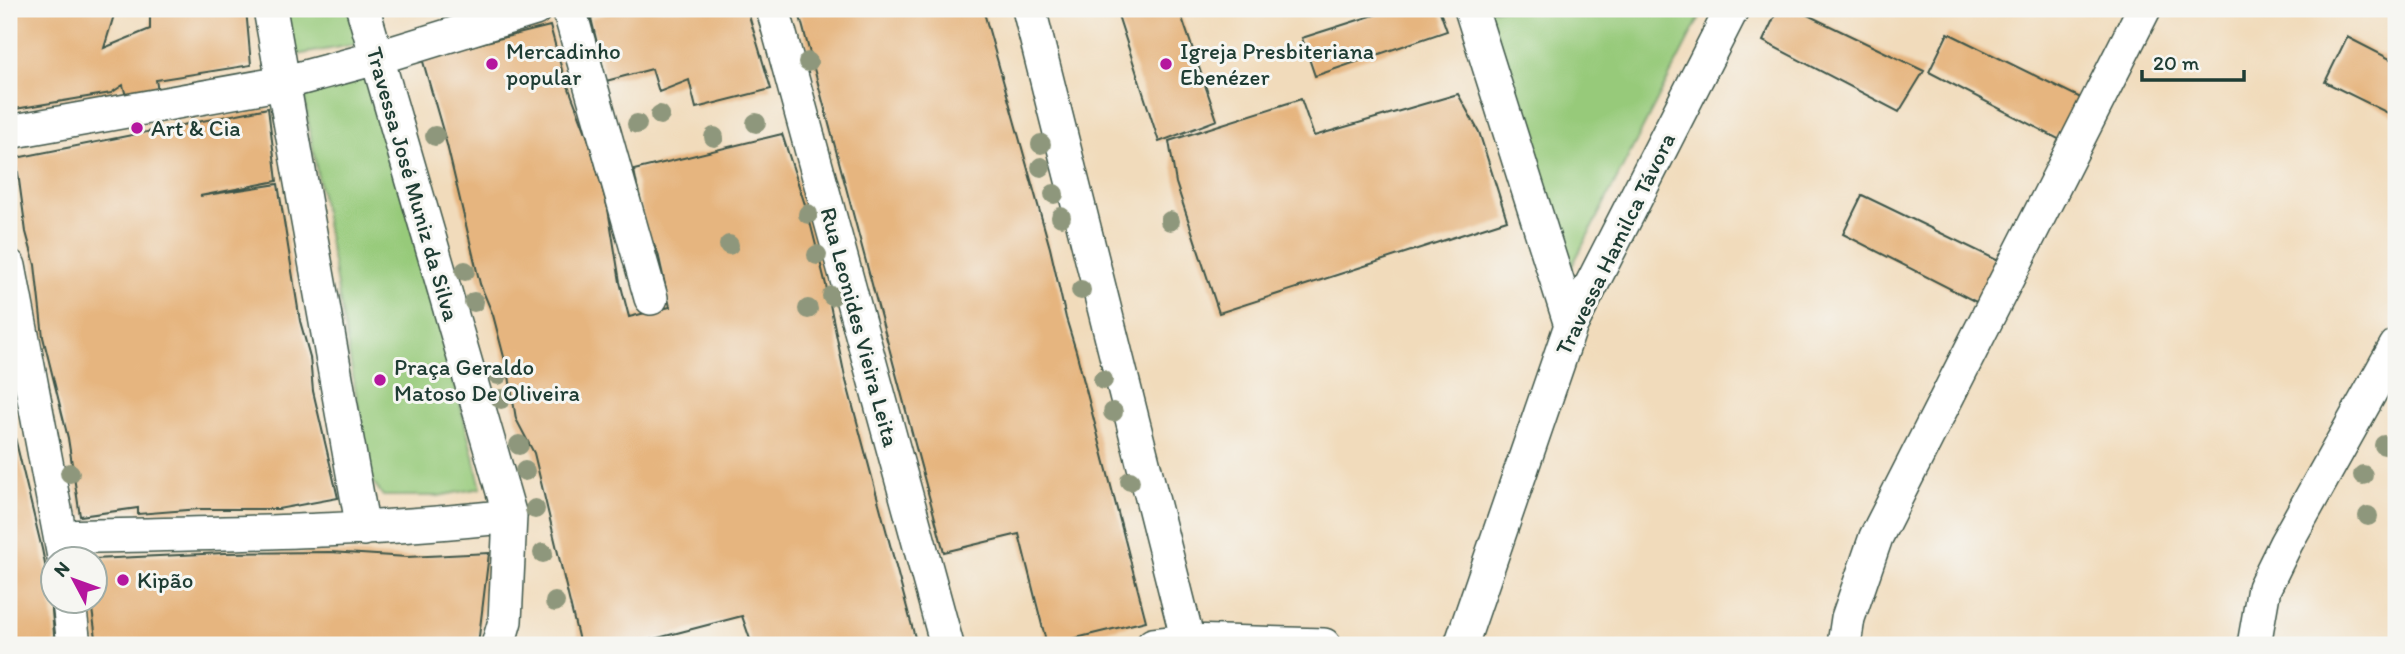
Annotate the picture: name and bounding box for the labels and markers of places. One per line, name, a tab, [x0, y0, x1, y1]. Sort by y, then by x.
place label: Mercadinho popular	[506, 37, 621, 91]
place label: Igreja Presbiteriana Ebenézer	[1180, 37, 1374, 91]
marker: Mercadinho popular	[484, 56, 500, 72]
marker: Igreja Presbiteriana Ebenézer	[1158, 56, 1174, 72]
place label: Art & Cia	[151, 114, 241, 142]
marker: Art & Cia	[129, 120, 145, 136]
place label: Praça Geraldo Matoso De Oliveira	[394, 353, 580, 407]
marker: Praça Geraldo Matoso De Oliveira	[372, 372, 388, 388]
place label: Kipão	[137, 566, 193, 594]
marker: Kipão	[115, 572, 131, 588]

